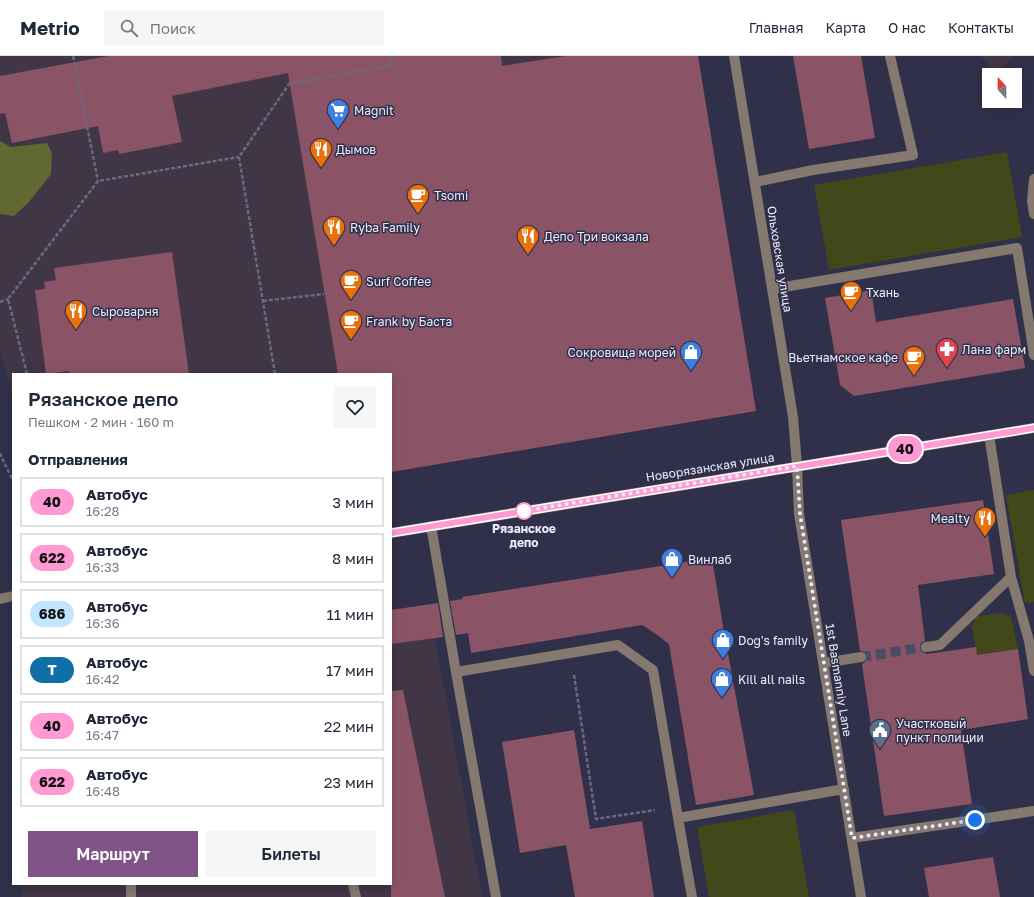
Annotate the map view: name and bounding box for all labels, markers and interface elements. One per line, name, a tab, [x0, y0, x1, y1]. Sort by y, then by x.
search box	[104, 10, 384, 46]
text: Metrio	[20, 16, 80, 39]
icon: search	[118, 17, 140, 39]
text: Поиск	[150, 19, 196, 37]
text: Главная	[749, 19, 803, 36]
text: Карта	[825, 19, 866, 36]
text: О нас	[888, 19, 926, 36]
text: Контакты	[948, 19, 1014, 36]
north arrow	[982, 68, 1022, 108]
map controls	[982, 68, 1022, 108]
supermarket icon: Magnit	[325, 97, 351, 130]
place label: Magnit	[354, 103, 394, 118]
restaurant icon: Дымов	[308, 136, 334, 169]
place label: Дымов	[336, 142, 376, 157]
cafe icon: Tsomi	[405, 182, 431, 215]
place label: Tsomi	[434, 188, 468, 203]
street label: Ольховская улица	[764, 205, 796, 313]
restaurant icon: Ryba Family	[321, 214, 347, 247]
place label: Ryba Family	[350, 220, 420, 235]
restaurant icon: Депо Три вокзала	[515, 223, 541, 256]
place label: Депо Три вокзала	[544, 229, 649, 244]
cafe icon: Surf Coffee	[338, 268, 364, 301]
place label: Surf Coffee	[366, 274, 431, 289]
cafe icon: Тхань	[838, 279, 864, 312]
place label: Тхань	[866, 285, 899, 300]
restaurant icon: Сыроварня	[63, 298, 89, 331]
place label: Сыроварня	[92, 304, 159, 319]
cafe icon: Frank by Баста	[338, 308, 364, 341]
place label: Frank by Баста	[366, 314, 452, 329]
pharmacy icon: Лана фарм	[934, 336, 960, 369]
shop icon: Сокровища морей	[678, 339, 704, 372]
place label: Лана фарм	[962, 342, 1026, 357]
cafe icon: Вьетнамское кафе	[901, 344, 927, 377]
place label: Сокровища морей	[568, 345, 676, 360]
place label: Вьетнамское кафе	[788, 350, 898, 365]
button: heart	[334, 386, 376, 428]
text: Рязанское депо	[28, 387, 178, 410]
text: Пешком · 2 мин · 160 m	[28, 414, 174, 430]
line badge: 40	[887, 436, 923, 462]
text: 40	[896, 440, 914, 457]
street label: Новорязанская улица	[645, 449, 775, 485]
text: Отправления	[28, 450, 128, 468]
text: Автобус	[86, 485, 148, 503]
text: 40	[43, 493, 61, 510]
text: 3 мин	[332, 493, 374, 511]
marker: Рязанское депо	[515, 502, 533, 520]
text: 16:28	[86, 503, 120, 519]
restaurant icon: Mealty	[972, 505, 998, 538]
place label: Mealty	[931, 511, 970, 526]
place label: Рязанское депо	[492, 521, 556, 550]
text: Автобус	[86, 541, 148, 559]
shop icon: Винлаб	[659, 546, 685, 579]
text: 622	[39, 549, 65, 566]
text: 8 мин	[332, 549, 374, 567]
place label: Винлаб	[688, 552, 732, 567]
text: 16:33	[86, 559, 119, 575]
text: Автобус	[86, 597, 148, 615]
text: 686	[39, 605, 65, 622]
text: 11 мин	[327, 605, 374, 623]
text: 16:36	[86, 615, 120, 631]
street label: 1st Basmanniy Lane	[823, 622, 855, 738]
shop icon: Dog's family	[710, 627, 736, 660]
place label: Dog's family	[738, 633, 808, 648]
text: Автобус	[86, 653, 148, 671]
text: Т	[47, 661, 57, 678]
text: 17 мин	[326, 661, 374, 679]
shop icon: Kill all nails	[709, 666, 735, 699]
text: 16:42	[86, 671, 120, 687]
place label: Kill all nails	[738, 672, 805, 687]
text: Автобус	[86, 709, 148, 727]
place label: Участковый пункт полиции	[896, 716, 984, 745]
text: 40	[43, 717, 61, 734]
text: 22 мин	[324, 717, 374, 735]
public building icon: Участковый пункт полиции	[867, 717, 893, 750]
text: 16:47	[86, 727, 119, 743]
text: Автобус	[86, 765, 148, 783]
text: 622	[39, 773, 65, 790]
text: 23 мин	[324, 773, 374, 791]
text: 16:48	[86, 783, 120, 799]
your location	[965, 810, 985, 830]
button: Маршрут	[28, 831, 198, 877]
button: Билеты	[206, 831, 376, 877]

